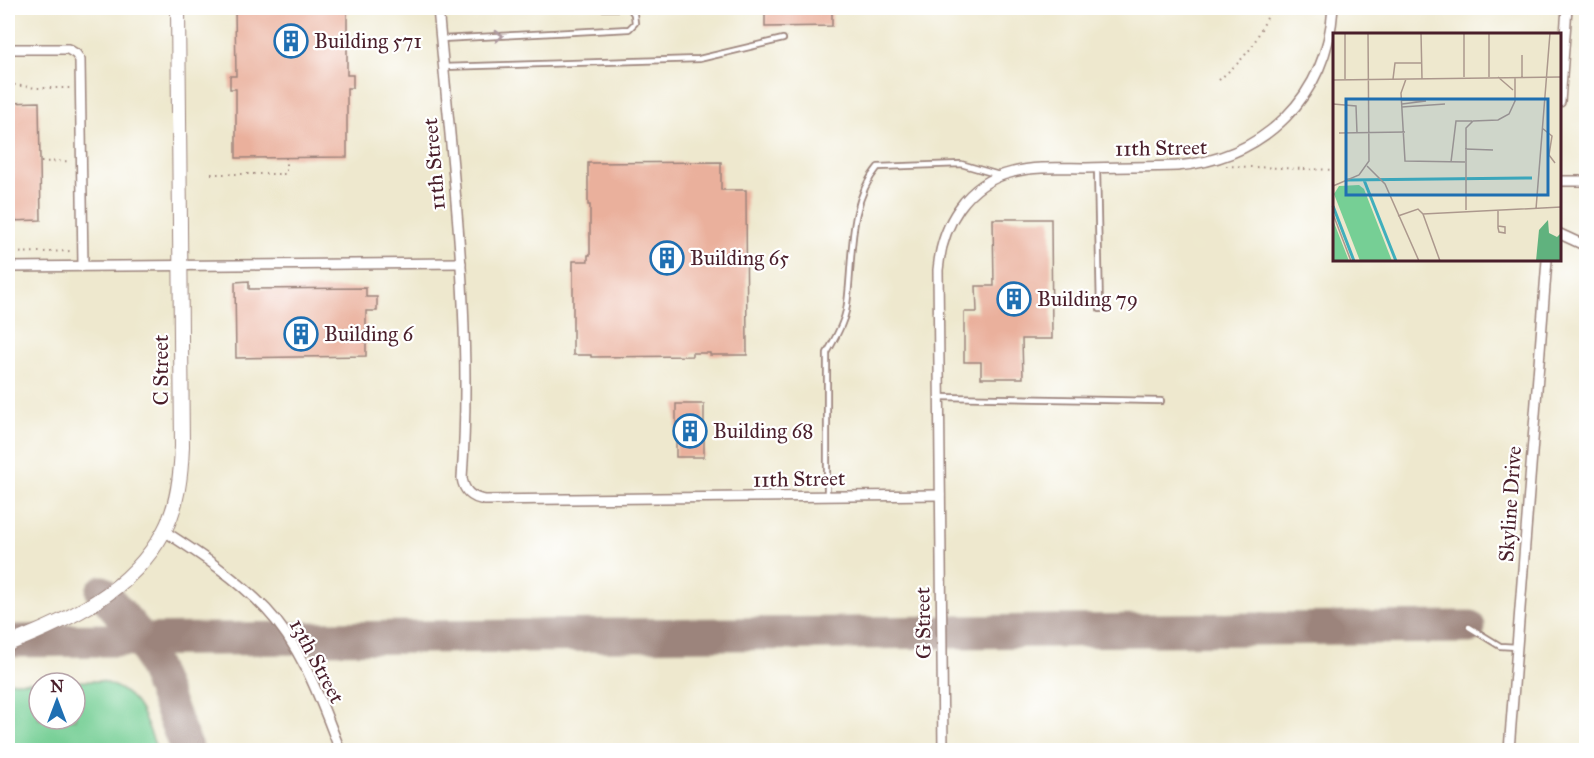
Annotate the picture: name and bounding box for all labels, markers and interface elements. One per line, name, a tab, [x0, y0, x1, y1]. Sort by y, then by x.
building icon: Building 571	[273, 23, 309, 59]
place label: Building 571	[314, 28, 422, 54]
one-way arrow	[495, 29, 504, 42]
inset map	[1333, 33, 1561, 261]
street label: 11th Street	[417, 116, 451, 211]
street label: 11th Street	[1115, 134, 1208, 162]
building icon: Building 65	[649, 240, 685, 276]
place label: Building 65	[690, 245, 789, 271]
building icon: Building 79	[996, 281, 1032, 317]
place label: Building 79	[1037, 286, 1138, 312]
building icon: Building 6	[283, 316, 319, 352]
place label: Building 6	[324, 321, 414, 347]
street label: C Street	[148, 334, 174, 406]
building icon: Building 68	[672, 413, 708, 449]
place label: Building 68	[713, 418, 813, 444]
street label: Skyline Drive	[1493, 445, 1527, 563]
street label: 11th Street	[753, 465, 846, 493]
street label: G Street	[909, 586, 937, 659]
street label: 13th Street	[284, 614, 350, 708]
north arrow	[27, 671, 87, 731]
text: N	[50, 677, 64, 696]

